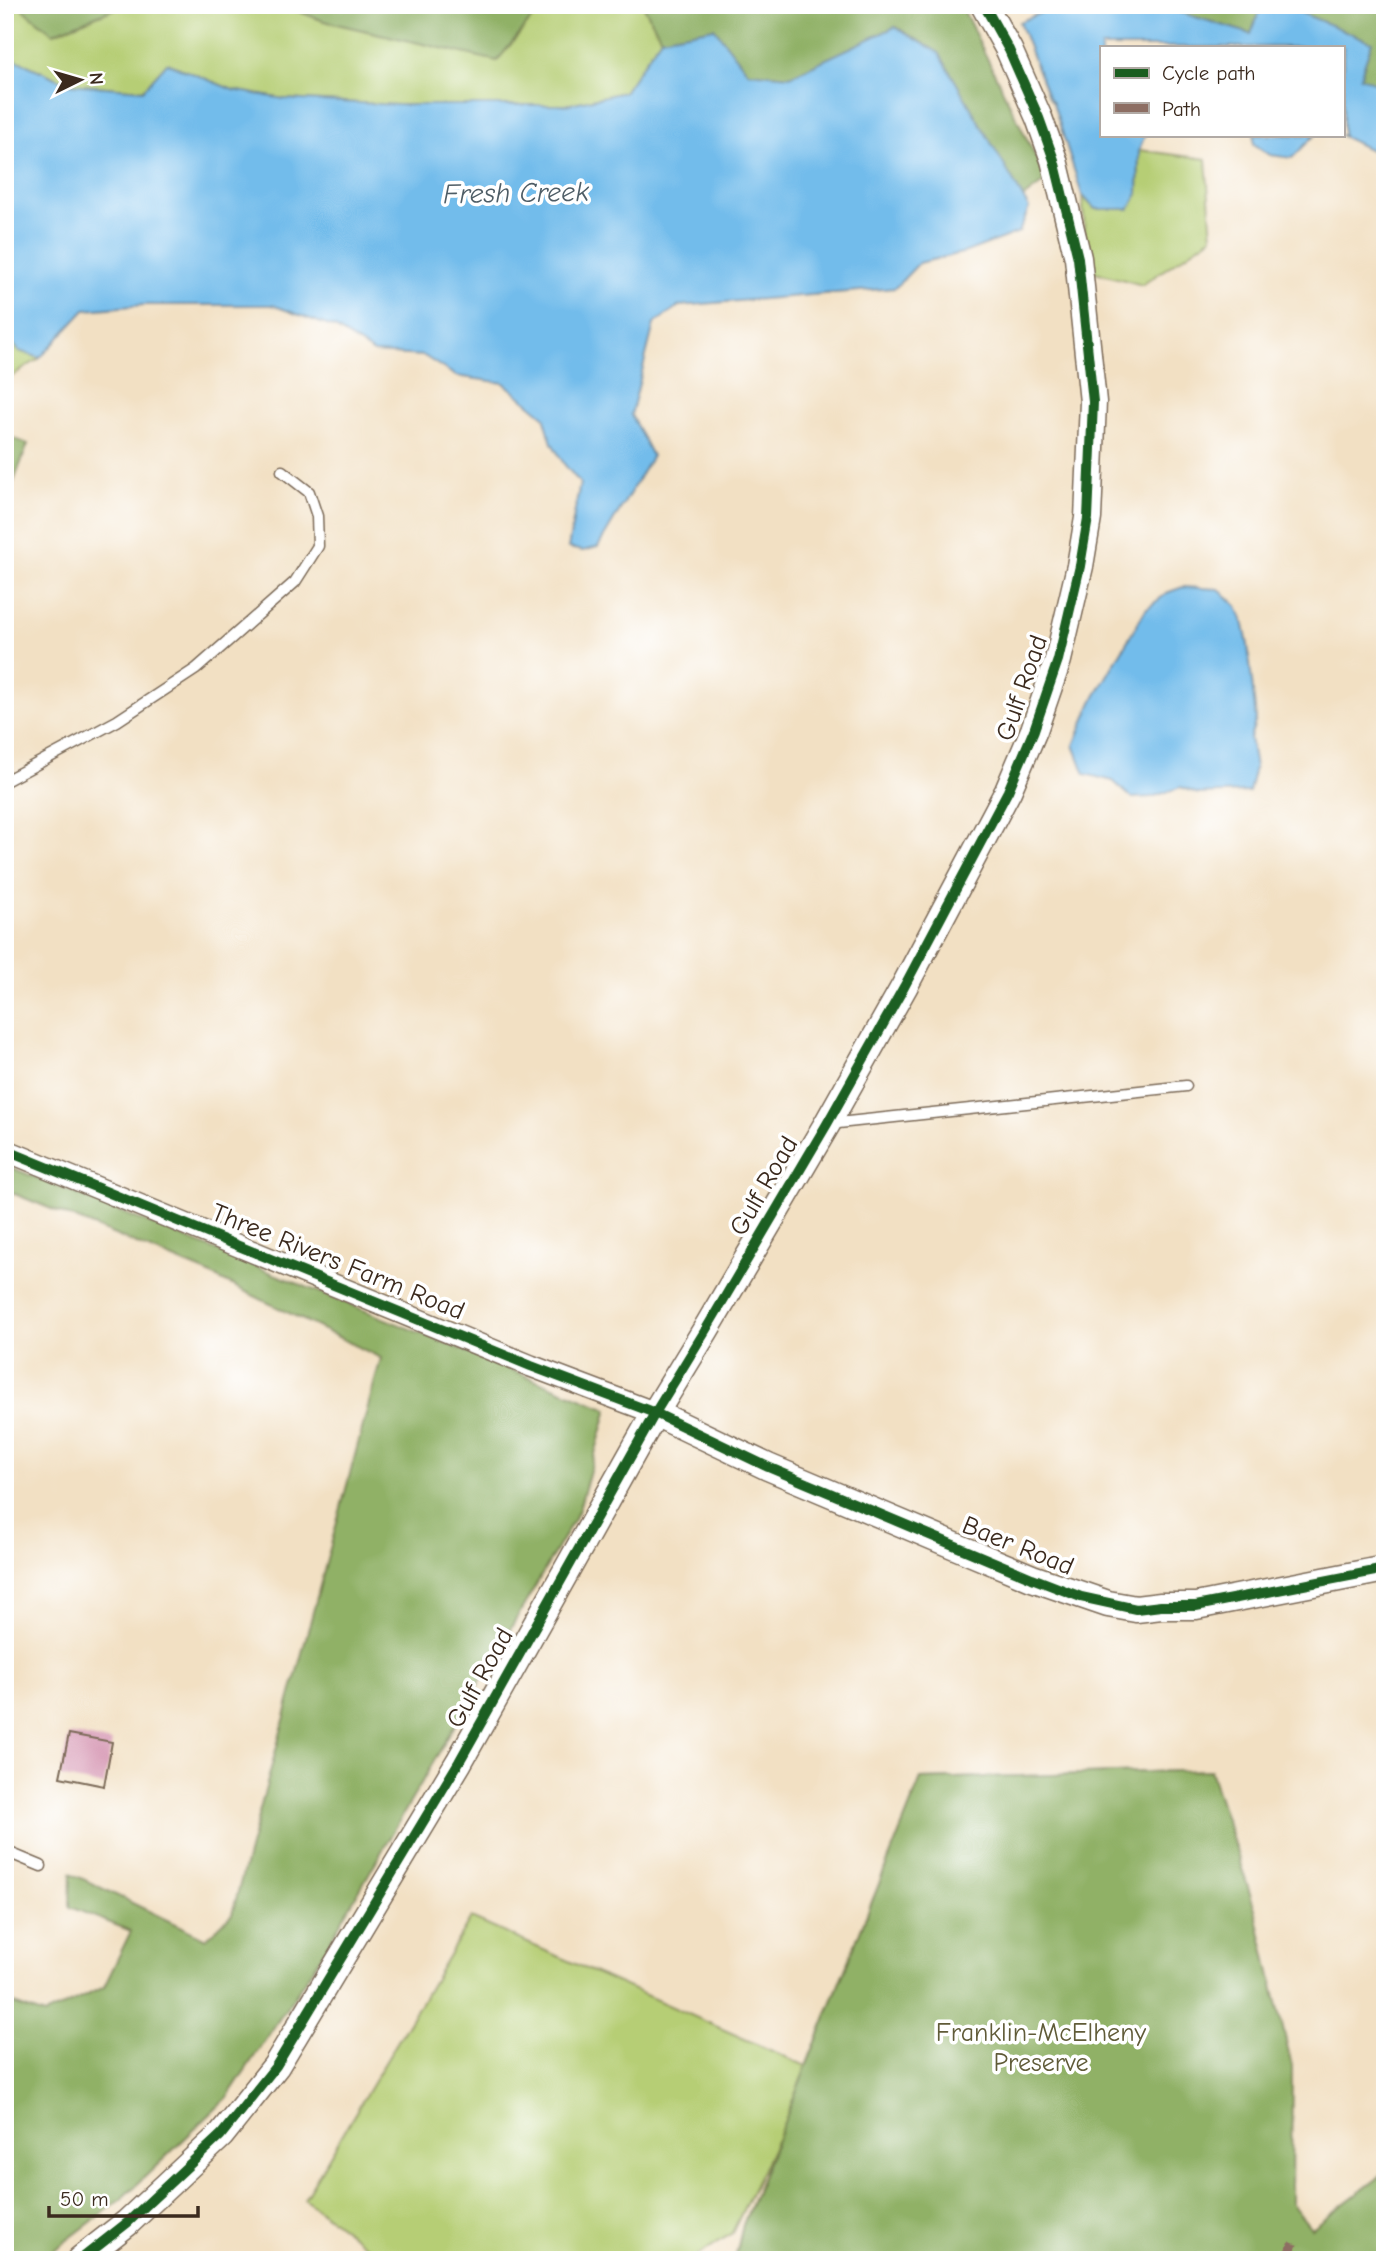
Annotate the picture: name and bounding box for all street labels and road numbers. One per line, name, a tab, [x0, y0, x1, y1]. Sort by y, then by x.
street label: Gulf Road	[990, 631, 1054, 745]
street label: Gulf Road	[724, 1131, 804, 1241]
street label: Three Rivers Farm Road	[207, 1197, 469, 1327]
street label: Baer Road	[958, 1510, 1078, 1582]
street label: Gulf Road	[440, 1623, 520, 1733]

